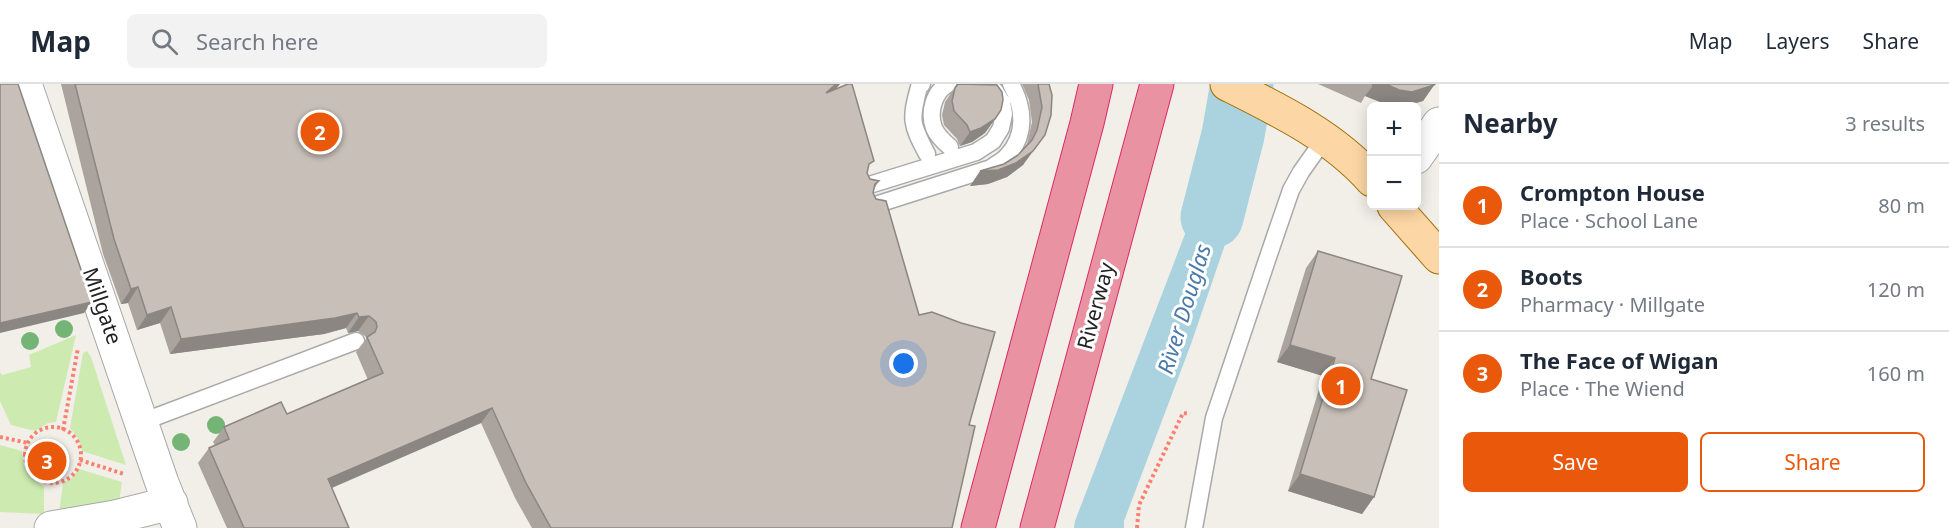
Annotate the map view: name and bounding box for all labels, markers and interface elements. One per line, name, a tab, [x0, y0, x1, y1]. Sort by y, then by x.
search box	[127, 14, 547, 68]
text: Map	[30, 22, 91, 60]
icon: search	[148, 25, 181, 58]
text: Search here	[196, 26, 318, 56]
text: Map	[1689, 27, 1733, 55]
text: Layers	[1766, 27, 1830, 55]
text: Share	[1863, 27, 1919, 55]
map controls	[1367, 102, 1421, 210]
button: +	[1367, 102, 1421, 156]
text: Nearby	[1463, 105, 1558, 141]
pin: 2	[300, 110, 340, 154]
text: 3 results	[1845, 110, 1925, 137]
button: −	[1367, 156, 1421, 210]
text: Crompton House	[1520, 177, 1705, 207]
text: 1	[1477, 192, 1488, 219]
text: 80 m	[1878, 192, 1925, 219]
text: Place · School Lane	[1520, 207, 1698, 234]
water label: River Douglas	[1149, 240, 1217, 377]
street label: Riverway	[1070, 259, 1120, 352]
text: Boots	[1520, 261, 1583, 291]
street label: Millgate	[77, 264, 129, 348]
text: 2	[1477, 276, 1488, 303]
text: 120 m	[1867, 276, 1925, 303]
text: Pharmacy · Millgate	[1520, 291, 1705, 318]
text: The Face of Wigan	[1520, 345, 1719, 375]
your location	[889, 349, 918, 378]
text: 3	[1477, 360, 1488, 387]
text: 160 m	[1867, 360, 1925, 387]
pin: 1	[1322, 364, 1360, 408]
text: Place · The Wiend	[1520, 375, 1685, 402]
button: Save	[1463, 432, 1688, 492]
button: Share	[1700, 432, 1925, 492]
pin: 3	[28, 438, 66, 484]

